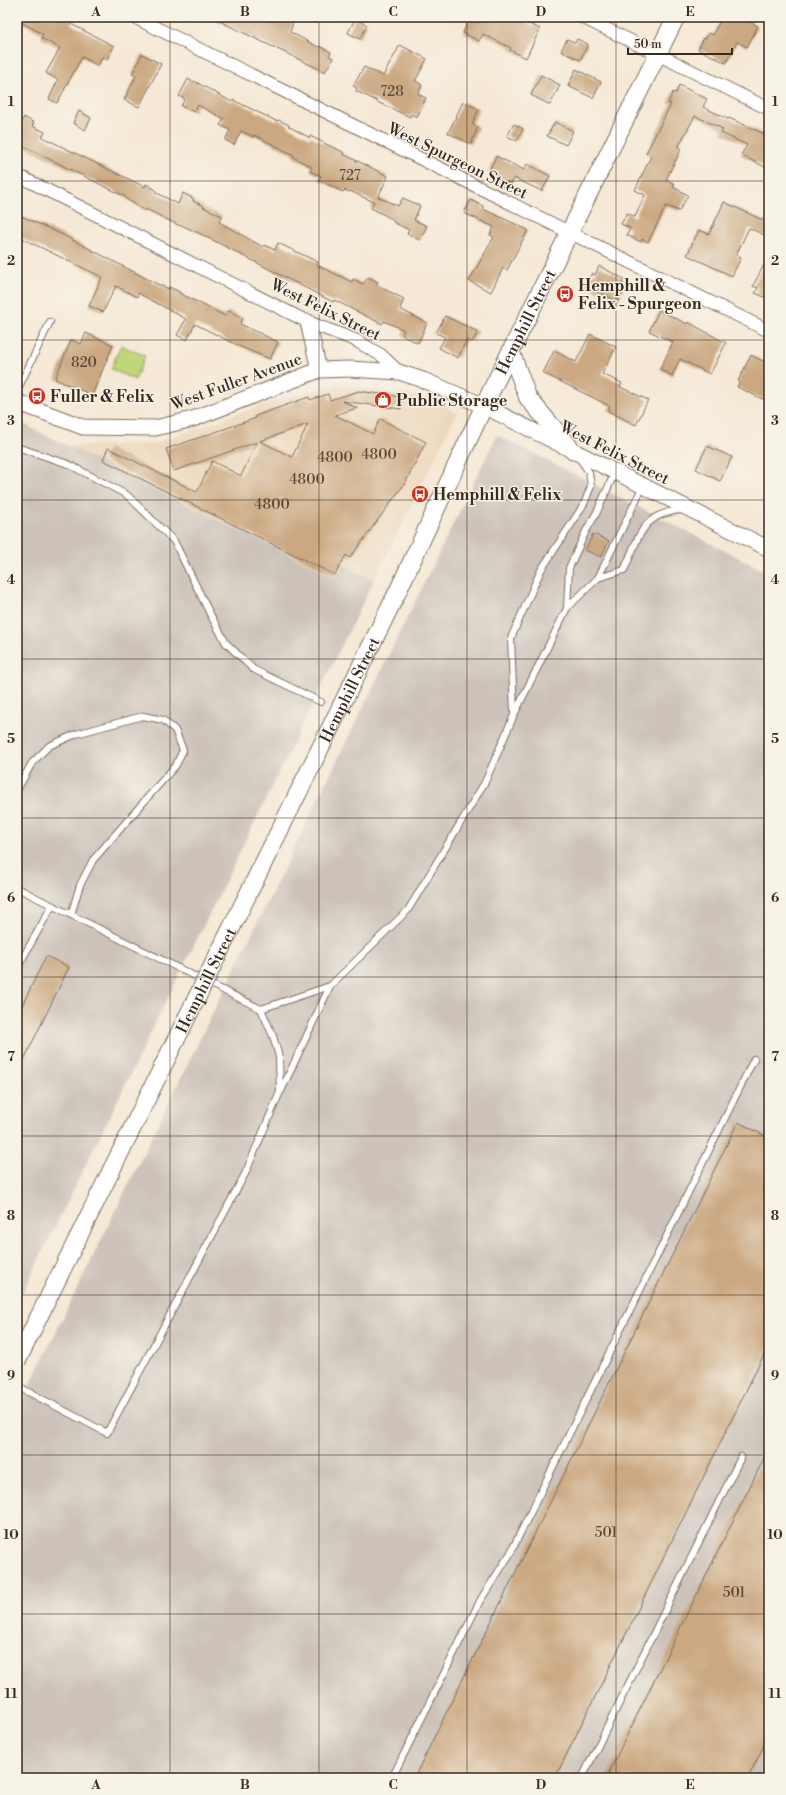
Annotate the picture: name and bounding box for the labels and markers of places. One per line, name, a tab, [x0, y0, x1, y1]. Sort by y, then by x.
place label: Hemphill & Felix - Spurgeon	[578, 276, 702, 314]
bus stop icon: Hemphill & Felix - Spurgeon	[555, 284, 575, 304]
bus stop icon: Fuller & Felix	[27, 386, 47, 406]
place label: Fuller & Felix	[50, 387, 155, 407]
shop icon: Public Storage	[373, 390, 393, 410]
place label: Public Storage	[396, 391, 508, 411]
bus stop icon: Hemphill & Felix	[410, 484, 430, 504]
place label: Hemphill & Felix	[433, 485, 562, 505]

